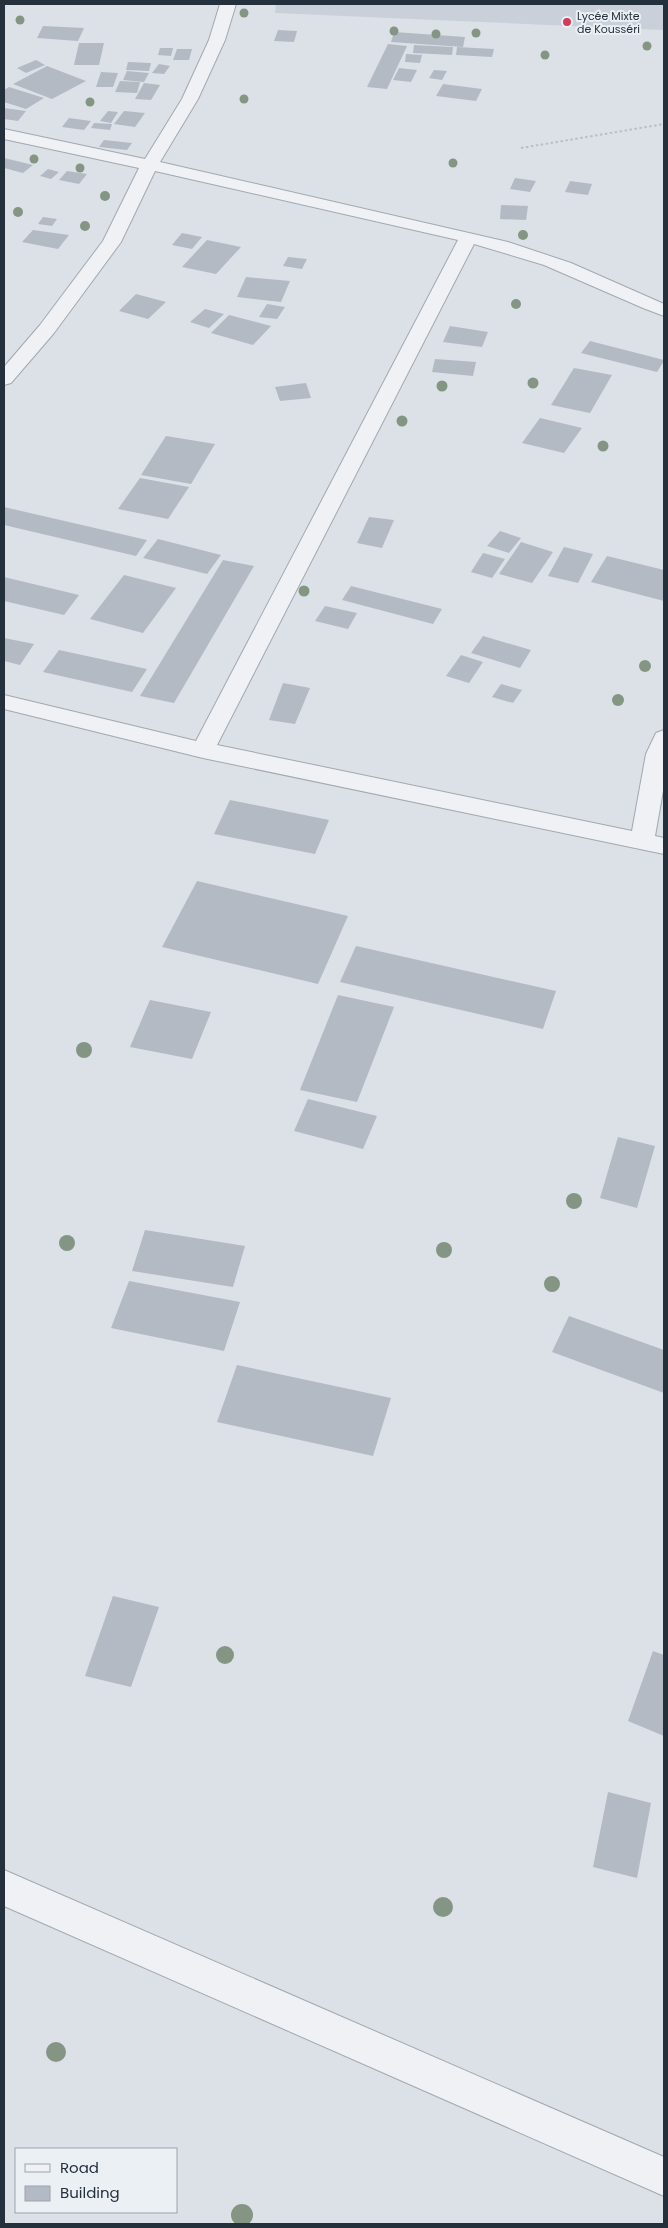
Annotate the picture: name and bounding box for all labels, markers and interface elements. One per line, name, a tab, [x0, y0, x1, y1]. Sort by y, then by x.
place label: Lycée Mixte de Kousséri	[577, 8, 640, 37]
marker: Lycée Mixte de Kousséri	[561, 16, 573, 28]
legend	[15, 2148, 178, 2213]
text: Road	[60, 2157, 99, 2178]
text: Building	[60, 2182, 120, 2203]

